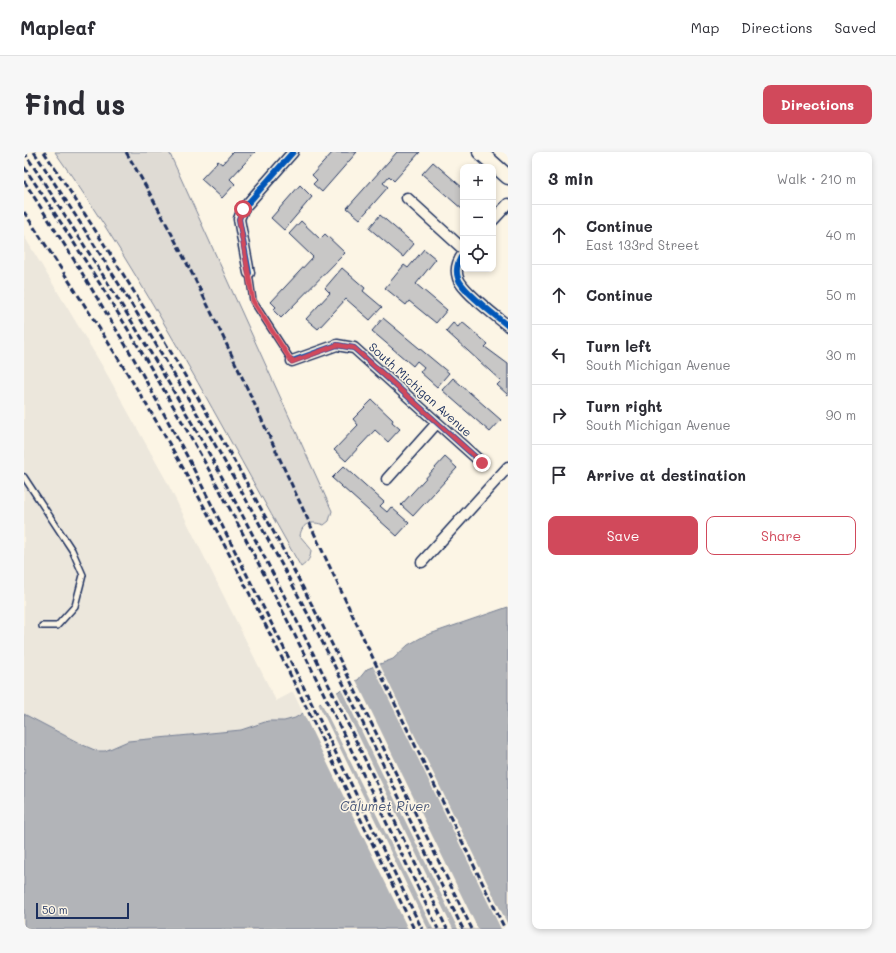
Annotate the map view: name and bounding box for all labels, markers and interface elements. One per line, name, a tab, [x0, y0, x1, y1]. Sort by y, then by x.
text: Mapleaf	[20, 15, 95, 40]
text: Map	[691, 18, 719, 37]
text: Directions	[741, 18, 812, 37]
text: Saved	[834, 18, 876, 37]
button: Directions	[763, 85, 872, 124]
text: Find us	[24, 86, 125, 122]
map controls	[460, 164, 496, 272]
button: +	[460, 164, 496, 200]
text: 3 min	[548, 167, 593, 189]
text: Walk · 210 m	[777, 170, 856, 187]
route start	[234, 200, 252, 218]
button: −	[460, 200, 496, 236]
text: Continue	[586, 216, 653, 236]
icon: ahead	[548, 224, 570, 246]
text: 40 m	[826, 226, 856, 243]
button: locate	[460, 236, 496, 272]
text: East 133rd Street	[586, 236, 699, 253]
icon: ahead	[548, 284, 570, 306]
text: Continue	[586, 285, 653, 305]
text: 50 m	[826, 286, 856, 303]
text: Turn left	[586, 336, 651, 356]
street label: South Michigan Avenue	[366, 339, 476, 440]
icon: left	[548, 344, 570, 366]
text: 30 m	[826, 346, 856, 363]
text: South Michigan Avenue	[586, 356, 731, 373]
text: Turn right	[586, 396, 663, 416]
icon: right	[548, 404, 570, 426]
text: 90 m	[826, 406, 856, 423]
text: South Michigan Avenue	[586, 416, 731, 433]
route end	[473, 454, 491, 472]
icon: arrive	[548, 464, 570, 486]
text: Arrive at destination	[586, 465, 746, 485]
button: Save	[548, 516, 698, 555]
button: Share	[706, 516, 856, 555]
water label: Calumet River	[340, 797, 430, 814]
scale bar	[36, 901, 129, 920]
text: 50 m	[42, 902, 68, 917]

